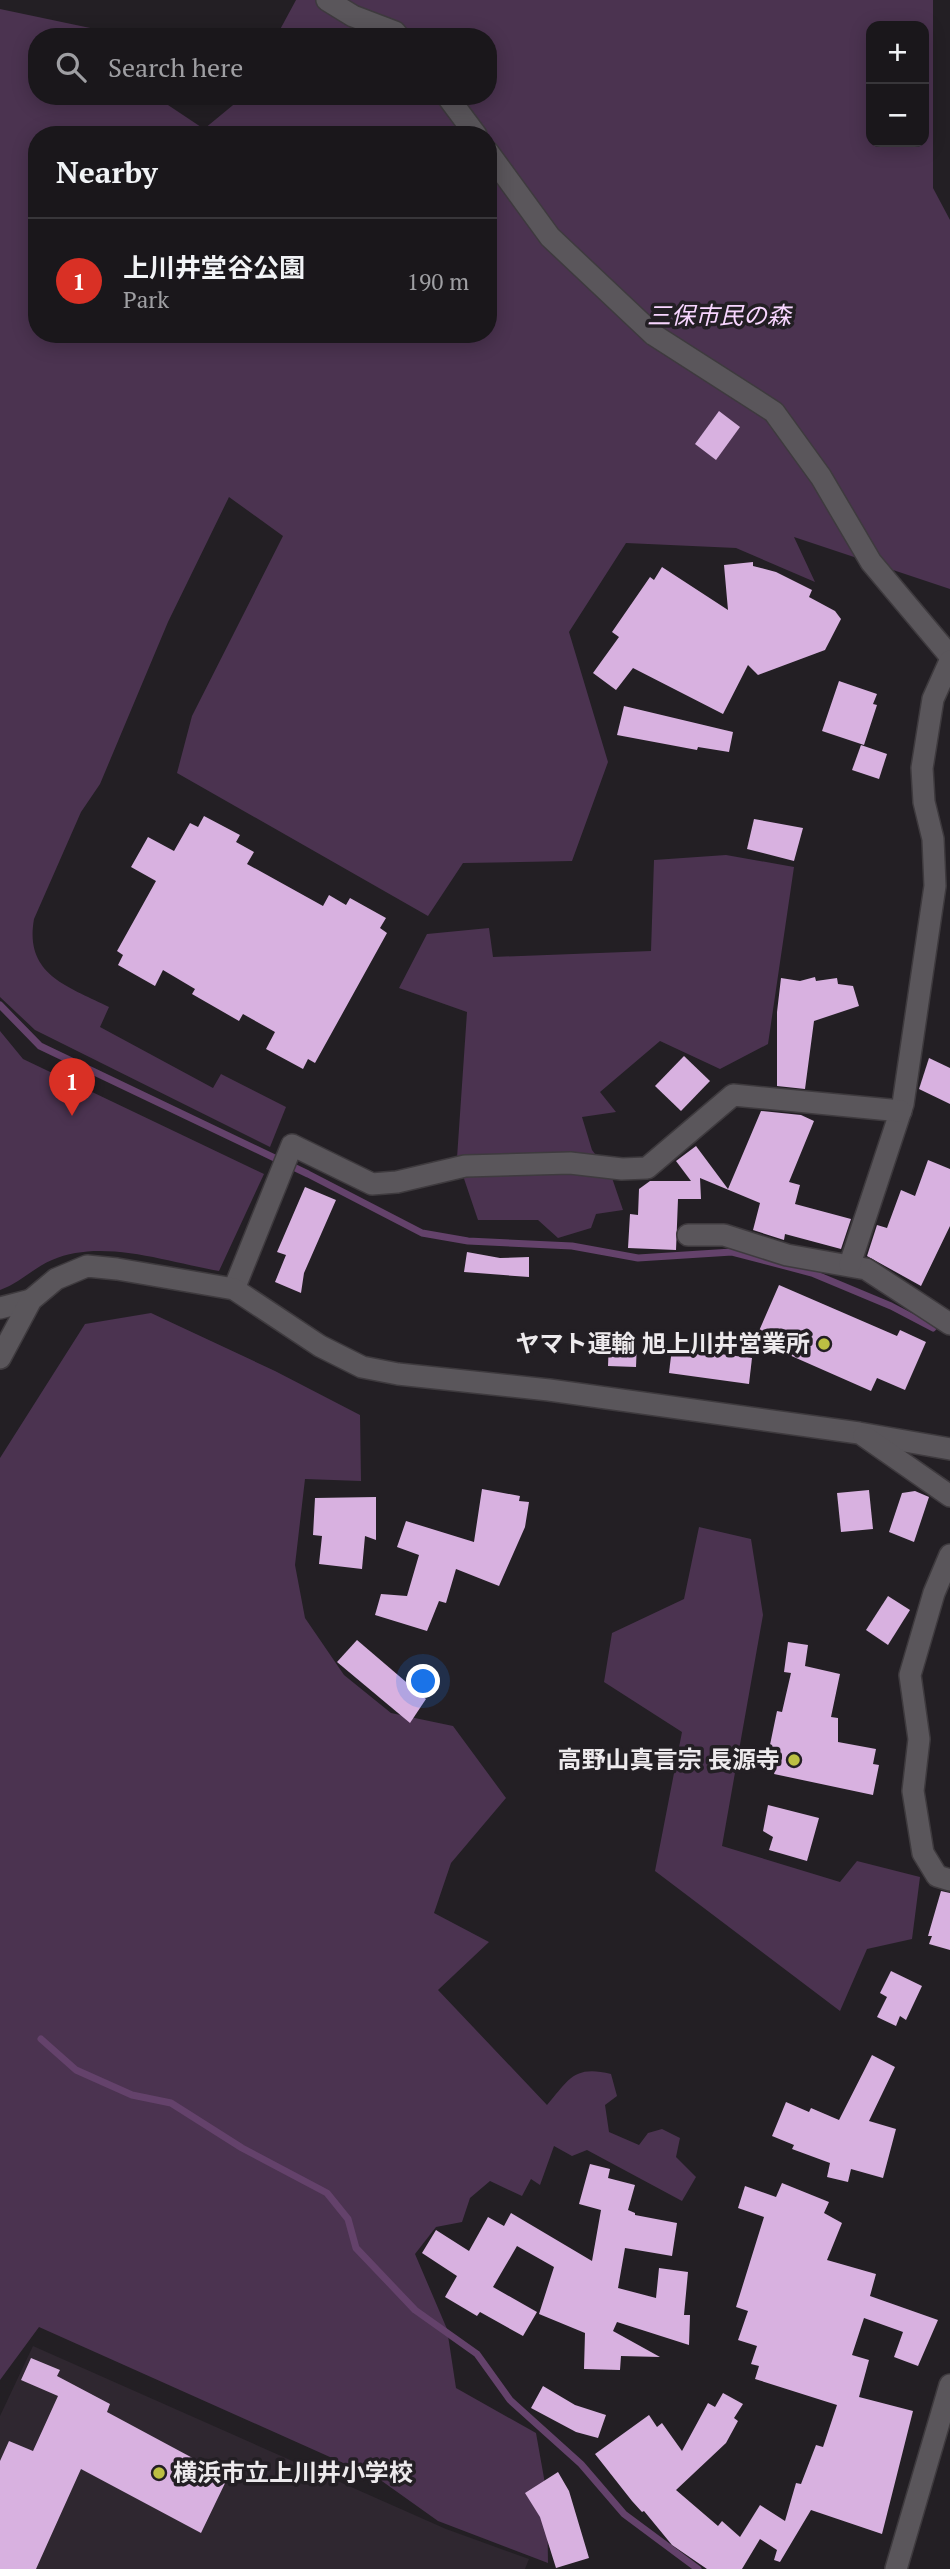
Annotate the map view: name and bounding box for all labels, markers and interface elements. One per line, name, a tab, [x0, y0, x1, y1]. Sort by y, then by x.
map controls	[866, 21, 929, 147]
button: +	[866, 21, 929, 84]
search box	[28, 28, 497, 105]
icon: search	[52, 48, 90, 86]
text: Search here	[108, 50, 243, 84]
button: −	[866, 84, 929, 147]
text: Nearby	[56, 152, 158, 192]
text: 上川井堂谷公園	[123, 250, 305, 284]
text: 1	[73, 266, 86, 297]
text: 190 m	[407, 266, 469, 297]
text: Park	[123, 284, 169, 315]
park label: 三保市民の森	[647, 299, 793, 331]
pin: 1	[49, 1058, 95, 1116]
place label: ヤマト運輸 旭上川井営業所	[516, 1327, 810, 1359]
marker: ヤマト運輸 旭上川井営業所	[816, 1336, 832, 1352]
your location	[406, 1664, 440, 1698]
place label: 高野山真言宗 長源寺	[558, 1743, 780, 1775]
marker: 高野山真言宗 長源寺	[786, 1752, 802, 1768]
place label: 横浜市立上川井小学校	[173, 2456, 413, 2488]
marker: 横浜市立上川井小学校	[151, 2465, 167, 2481]

